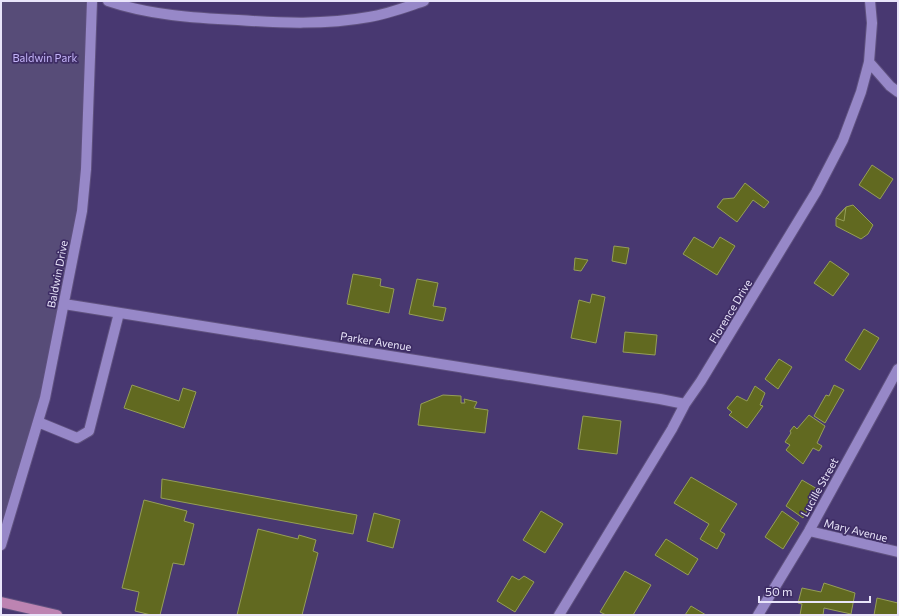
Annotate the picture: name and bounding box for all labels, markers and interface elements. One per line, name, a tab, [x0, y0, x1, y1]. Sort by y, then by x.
park label: Baldwin Park	[12, 51, 78, 64]
street label: Baldwin Drive	[44, 239, 70, 309]
street label: Florence Drive	[706, 277, 754, 345]
street label: Parker Avenue	[340, 329, 413, 353]
street label: Lucille Street	[797, 455, 841, 519]
street label: Mary Avenue	[823, 516, 889, 544]
scale bar	[759, 578, 870, 604]
text: 50 m	[765, 584, 793, 598]

